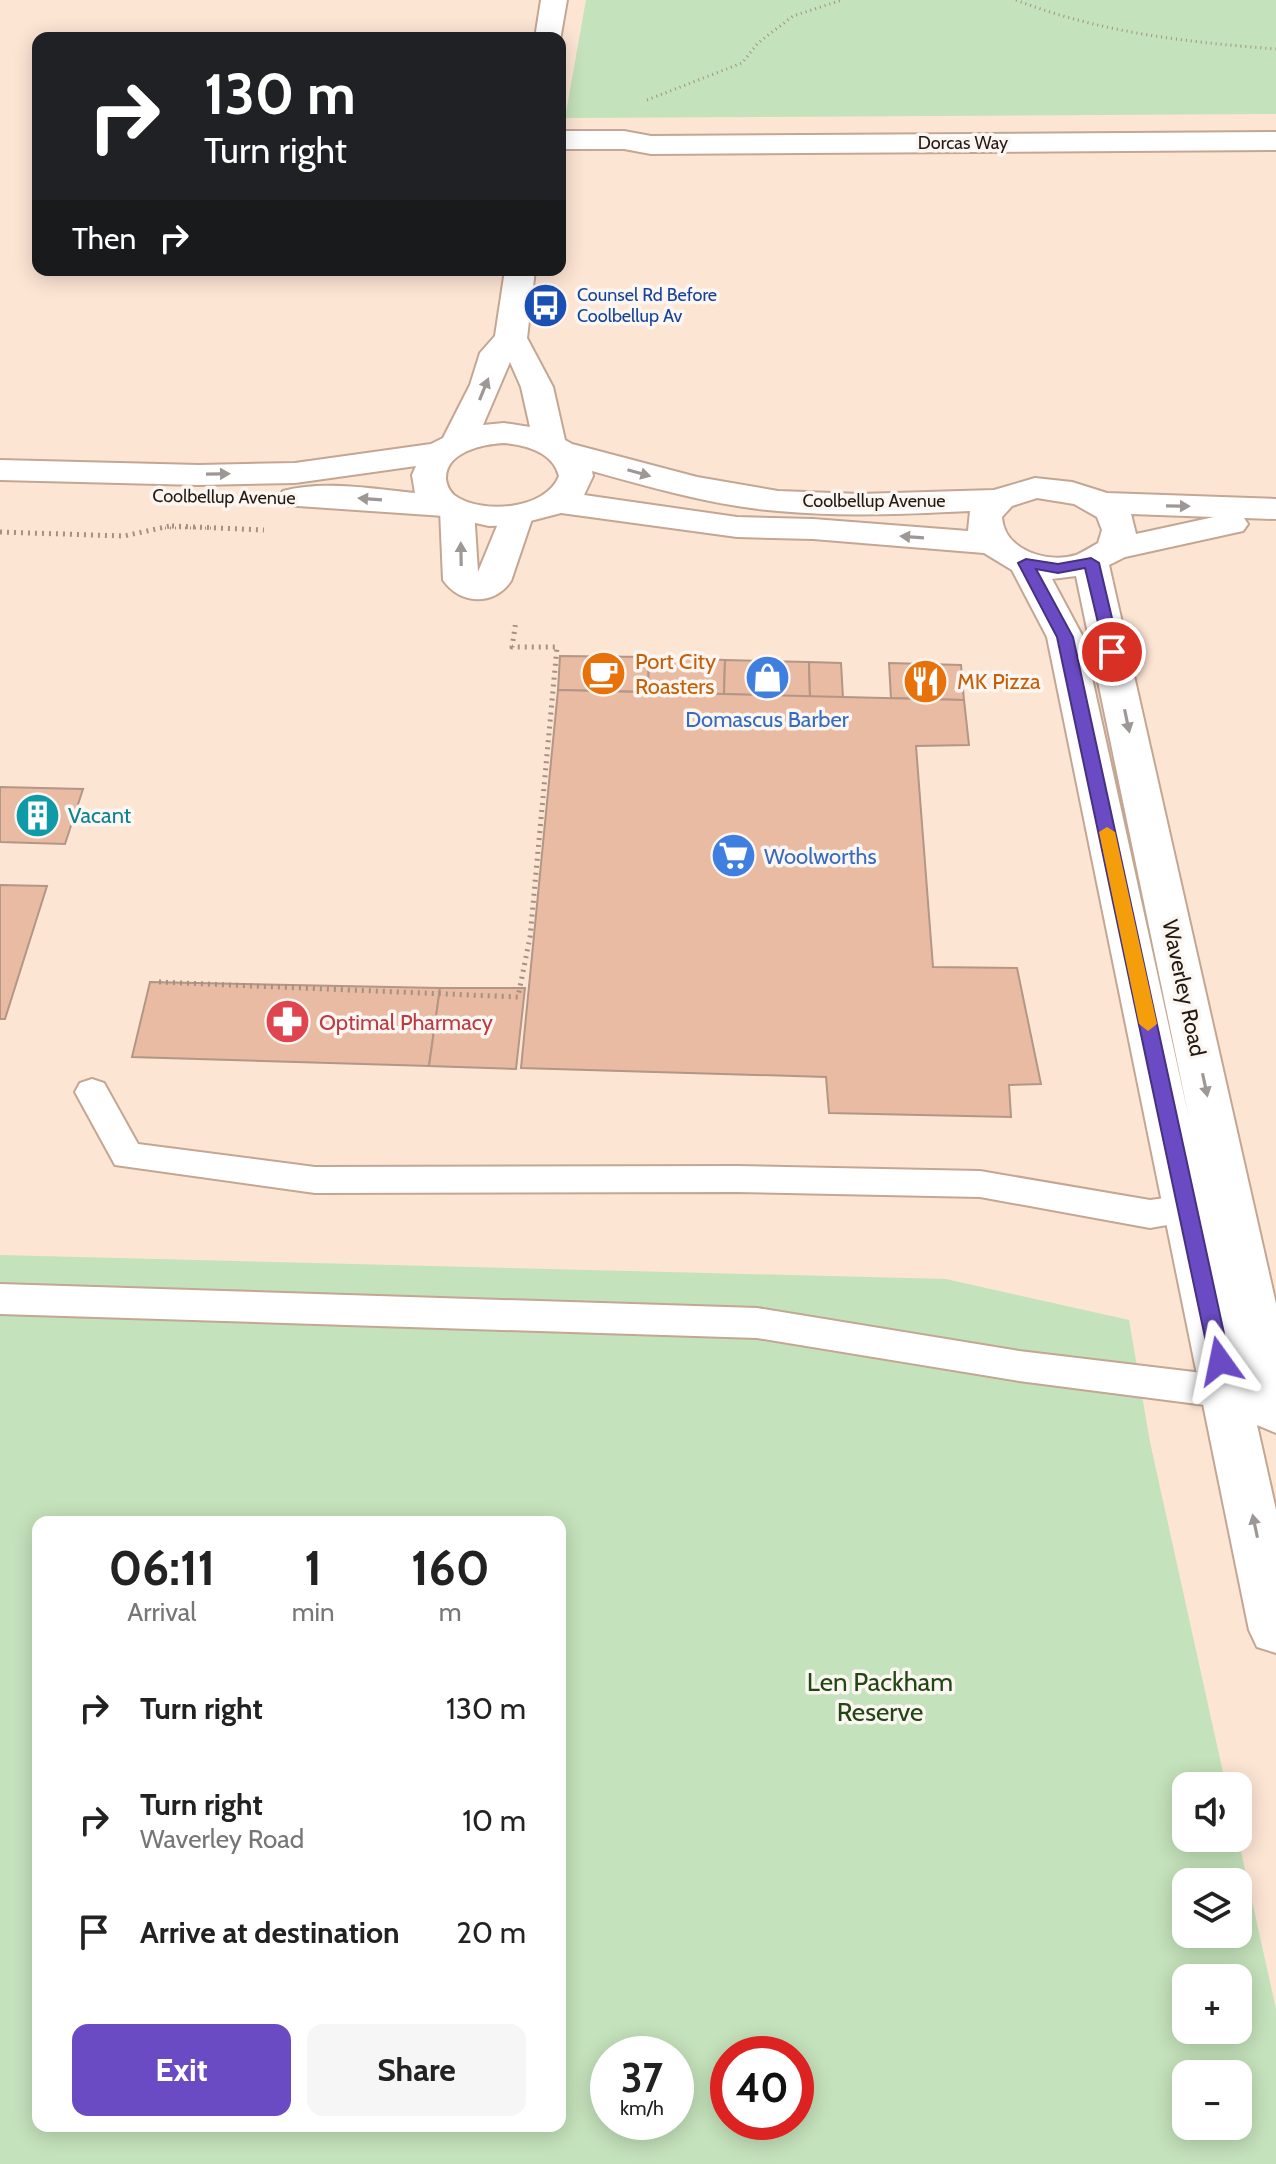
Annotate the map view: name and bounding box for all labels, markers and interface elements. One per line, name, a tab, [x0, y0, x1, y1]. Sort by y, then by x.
text: 130 m	[204, 60, 356, 128]
icon: right	[72, 64, 176, 168]
text: Turn right	[204, 128, 347, 172]
street label: Dorcas Way	[918, 132, 1008, 154]
icon: right	[152, 216, 196, 260]
text: Then	[72, 220, 136, 257]
bus stop icon: Counsel Rd Before Coolbellup Av	[522, 281, 570, 329]
place label: Counsel Rd Before Coolbellup Av	[577, 284, 717, 327]
one-way arrow	[478, 377, 491, 401]
one-way arrow	[628, 467, 652, 480]
one-way arrow	[206, 468, 231, 481]
street label: Coolbellup Avenue	[152, 485, 296, 509]
street label: Coolbellup Avenue	[802, 490, 946, 512]
one-way arrow	[357, 492, 382, 505]
one-way arrow	[1166, 500, 1191, 513]
one-way arrow	[899, 530, 924, 543]
one-way arrow	[454, 541, 467, 566]
pin	[1078, 618, 1146, 686]
icon: arrive	[1090, 630, 1134, 674]
place label: Port City Roasters	[635, 648, 716, 700]
cafe icon: Port City Roasters	[580, 650, 628, 698]
shop icon: Domascus Barber	[743, 654, 791, 702]
restaurant icon: MK Pizza	[902, 657, 950, 705]
place label: MK Pizza	[957, 668, 1041, 695]
place label: Domascus Barber	[685, 706, 849, 733]
one-way arrow	[1121, 709, 1134, 734]
building icon: Vacant	[13, 791, 61, 839]
place label: Vacant	[68, 802, 132, 829]
supermarket icon: Woolworths	[709, 832, 757, 880]
place label: Woolworths	[764, 843, 877, 870]
street label: Waverley Road	[1156, 917, 1212, 1059]
pharmacy icon: Optimal Pharmacy	[264, 998, 312, 1046]
place label: Optimal Pharmacy	[319, 1009, 493, 1036]
one-way arrow	[1199, 1072, 1212, 1097]
position arrow	[1178, 1319, 1262, 1403]
one-way arrow	[1248, 1513, 1260, 1538]
text: 06:11	[108, 1539, 215, 1597]
text: 1	[304, 1539, 322, 1597]
text: 160	[411, 1539, 490, 1597]
text: Arrival	[127, 1596, 196, 1628]
text: min	[292, 1596, 335, 1628]
text: m	[439, 1596, 462, 1628]
park label: Len Packham Reserve	[807, 1666, 953, 1728]
icon: right	[72, 1686, 116, 1730]
text: Turn right	[140, 1690, 263, 1727]
text: 130 m	[446, 1690, 526, 1727]
map controls	[1172, 1772, 1252, 2140]
button: sound	[1172, 1772, 1252, 1852]
text: Turn right	[140, 1786, 263, 1823]
icon: right	[72, 1798, 116, 1842]
text: 10 m	[462, 1802, 526, 1839]
text: Waverley Road	[140, 1823, 304, 1855]
button: layers	[1172, 1868, 1252, 1948]
icon: arrive	[72, 1910, 116, 1954]
text: Arrive at destination	[140, 1914, 400, 1951]
text: 20 m	[456, 1914, 526, 1951]
button: +	[1172, 1964, 1252, 2044]
button: Exit	[72, 2024, 291, 2116]
button: Share	[307, 2024, 526, 2116]
speed limit sign: 40	[710, 2036, 814, 2140]
text: 37	[621, 2053, 663, 2102]
button: −	[1172, 2060, 1252, 2140]
text: km/h	[620, 2096, 664, 2120]

